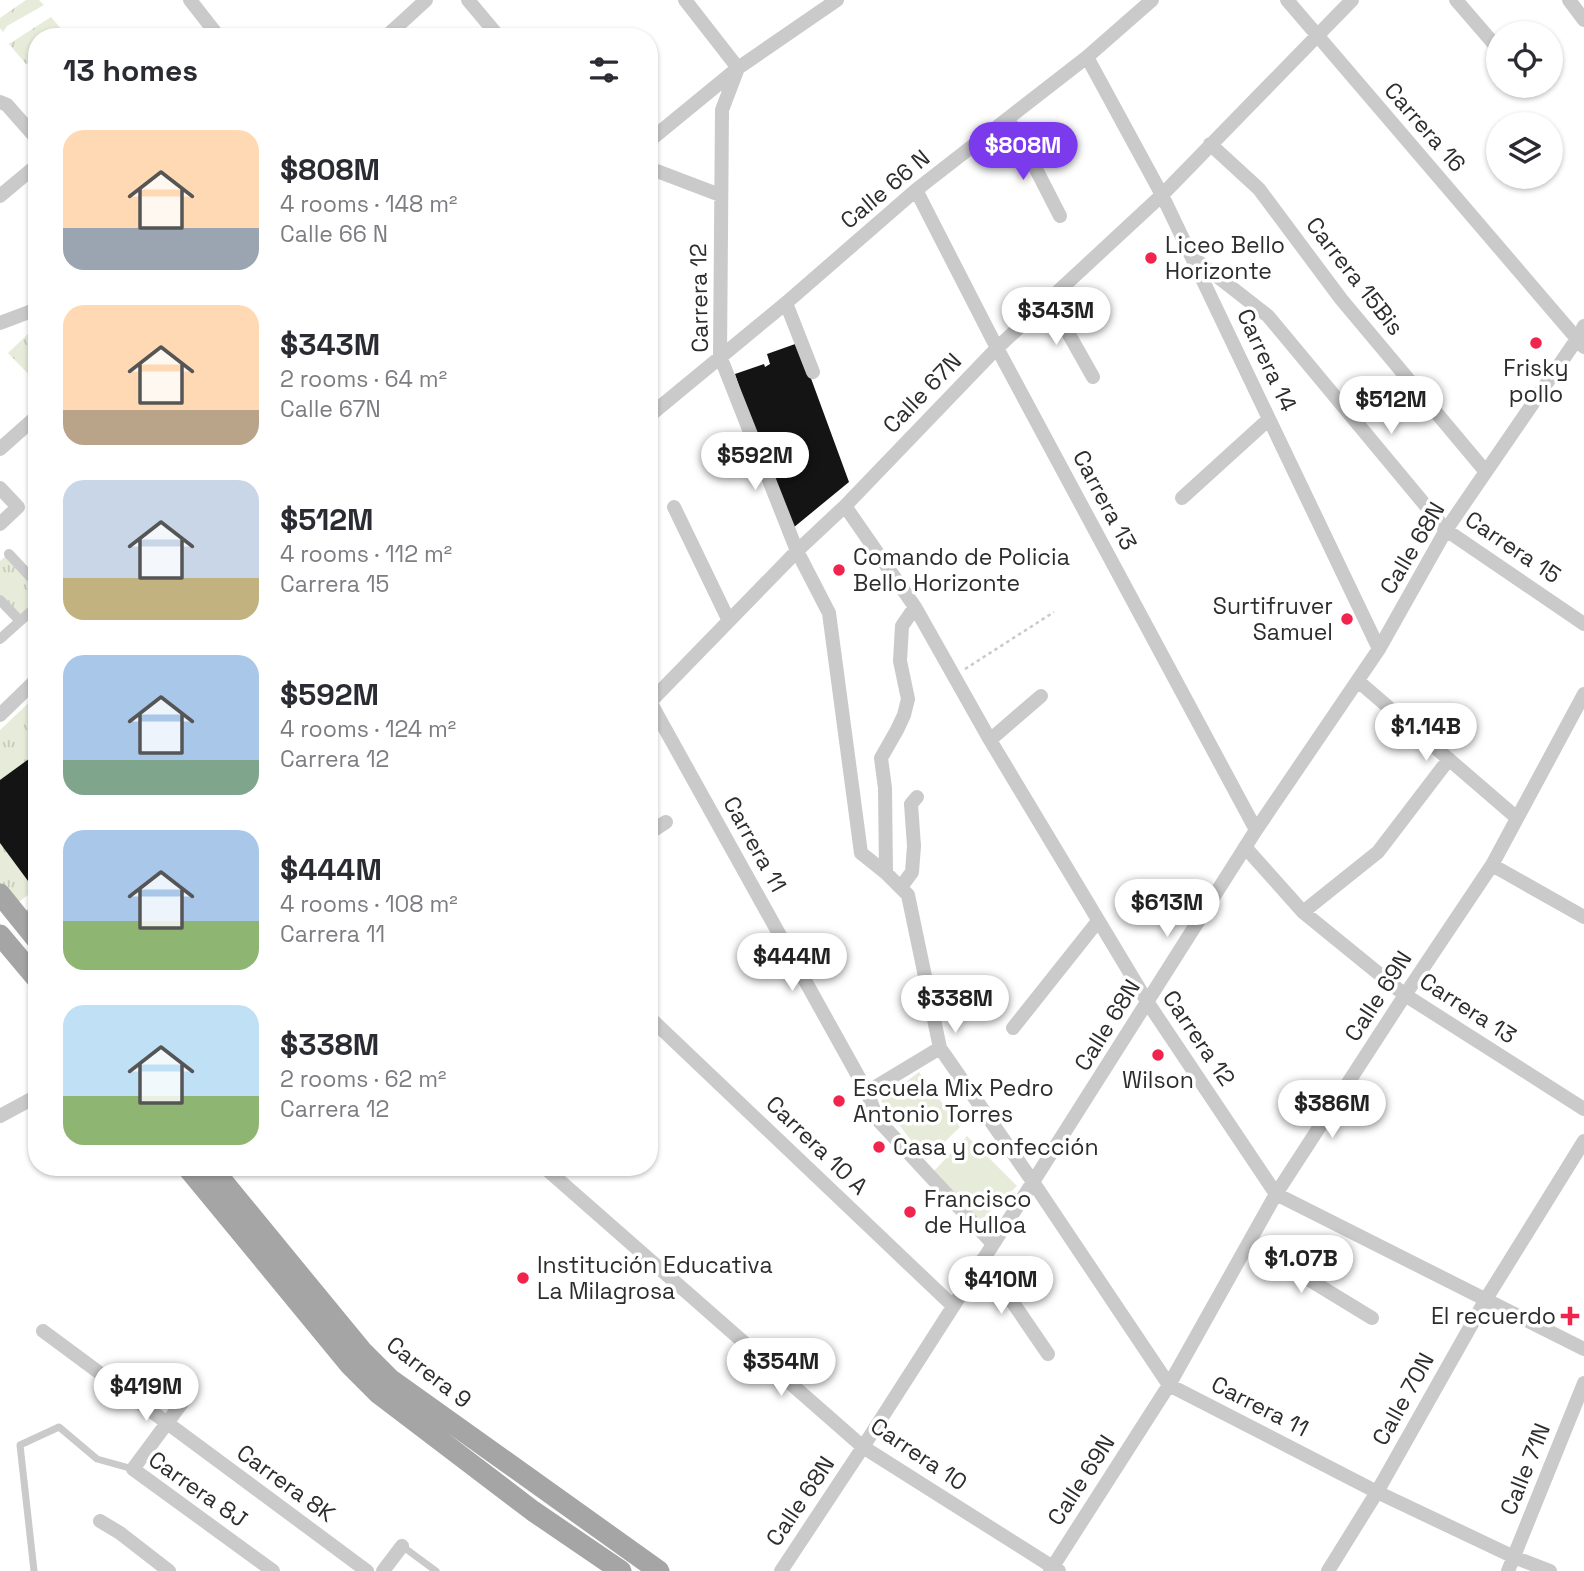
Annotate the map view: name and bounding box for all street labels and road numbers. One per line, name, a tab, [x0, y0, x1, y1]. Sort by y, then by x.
street label: Carrera 16	[1378, 76, 1472, 178]
street label: Calle 66 N	[834, 143, 936, 235]
street label: Carrera 15Bis	[1299, 211, 1411, 341]
street label: Carrera 12	[683, 243, 715, 353]
street label: Carrera 14	[1230, 304, 1304, 416]
street label: Calle 67N	[876, 346, 968, 440]
street label: Carrera 13	[1066, 445, 1144, 555]
street label: Calle 68N	[1373, 496, 1451, 600]
street label: Carrera 15	[1459, 504, 1567, 590]
street label: Carrera 11	[716, 791, 794, 897]
street label: Calle 69N	[1338, 945, 1418, 1047]
street label: Carrera 13	[1414, 966, 1522, 1050]
street label: Calle 68N	[1067, 974, 1147, 1076]
street label: Carrera 12	[1156, 984, 1242, 1092]
street label: Carrera 10 A	[760, 1089, 874, 1201]
street label: Carrera 9	[380, 1329, 478, 1415]
street label: Calle 70N	[1365, 1347, 1441, 1451]
street label: Carrera 11	[1206, 1369, 1314, 1443]
street label: Carrera 10	[865, 1411, 973, 1497]
street label: Calle 71N	[1493, 1419, 1557, 1519]
street label: Calle 69N	[1041, 1429, 1121, 1531]
street label: Carrera 8K	[231, 1437, 341, 1529]
street label: Carrera 8J	[143, 1444, 253, 1534]
street label: Calle 68N	[759, 1450, 841, 1552]

